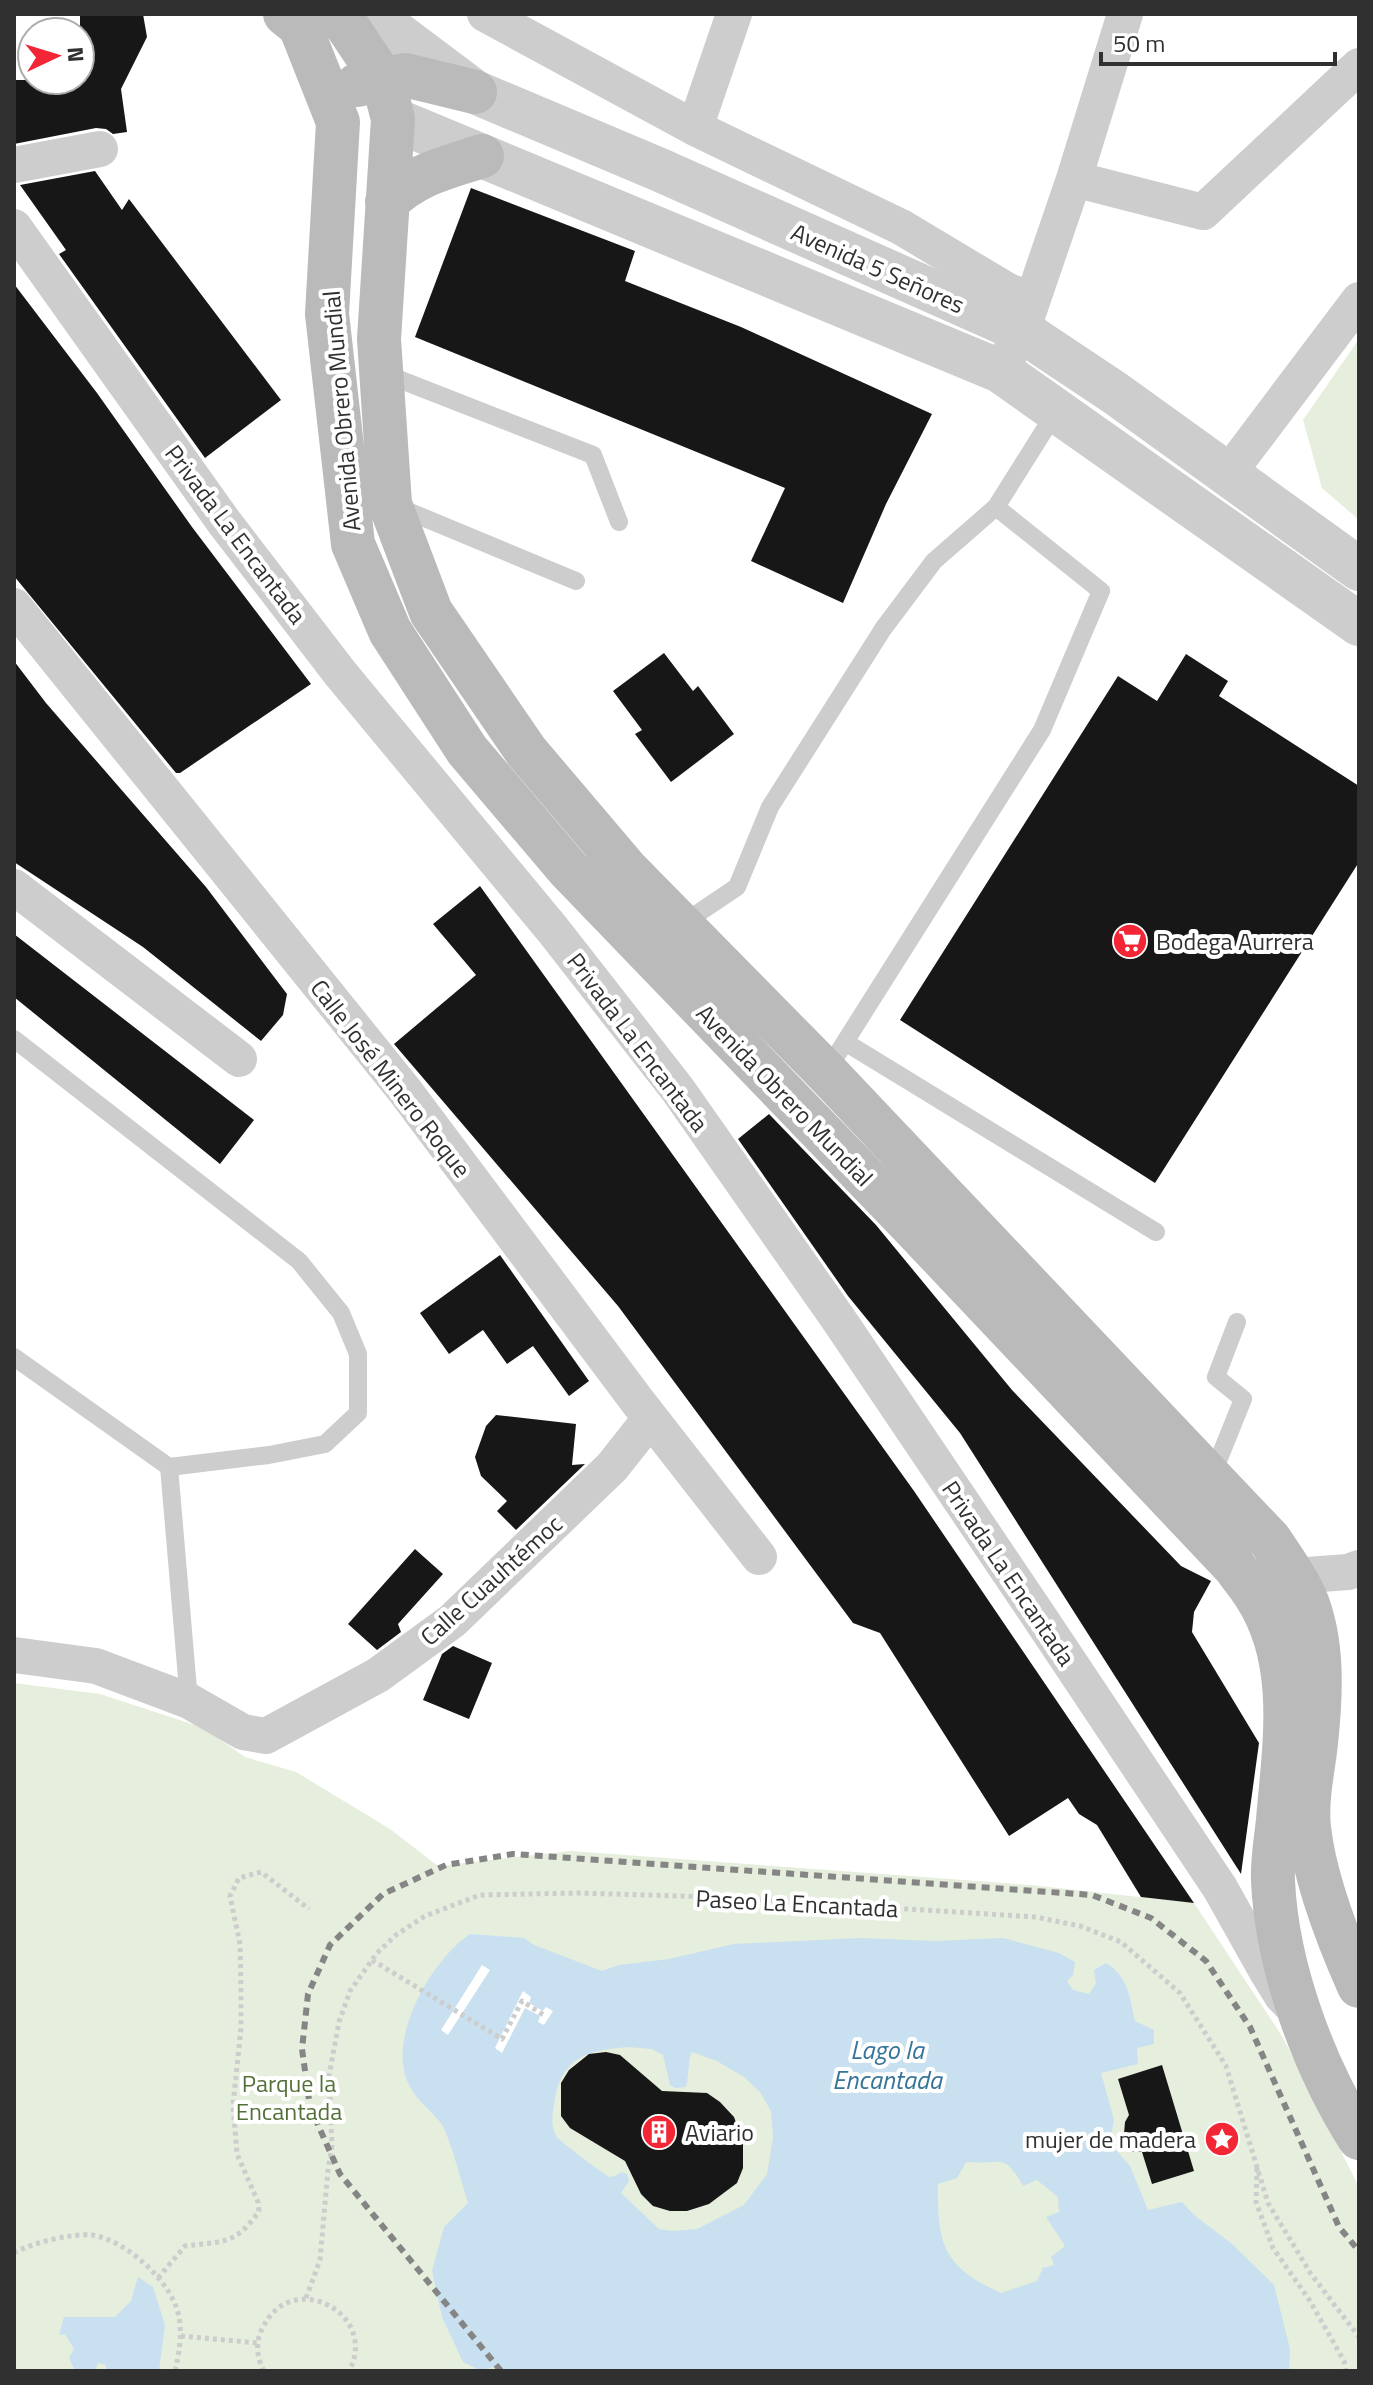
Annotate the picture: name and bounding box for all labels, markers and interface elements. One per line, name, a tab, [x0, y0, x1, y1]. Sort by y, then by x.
north arrow	[16, 16, 96, 96]
scale bar	[1101, 16, 1335, 66]
text: 50 m	[1113, 25, 1165, 61]
text: N	[58, 46, 93, 63]
street label: Avenida 5 Señores	[786, 214, 970, 322]
street label: Avenida Obrero Mundial	[313, 289, 369, 533]
street label: Privada La Encantada	[156, 437, 316, 631]
supermarket icon: Bodega Aurrera	[1111, 922, 1149, 960]
place label: Bodega Aurrera	[1156, 923, 1314, 959]
street label: Privada La Encantada	[558, 945, 718, 1139]
street label: Calle José Minero Roque	[302, 971, 480, 1185]
street label: Avenida Obrero Mundial	[688, 996, 882, 1194]
street label: Privada La Encantada	[934, 1473, 1084, 1673]
street label: Calle Cuauhtémoc	[412, 1506, 570, 1654]
street label: Paseo La Encantada	[695, 1880, 899, 1926]
water label: Lago la Encantada	[832, 2030, 944, 2099]
park label: Parque la Encantada	[236, 2065, 342, 2129]
building icon: Aviario	[640, 2113, 678, 2151]
place label: Aviario	[685, 2114, 754, 2150]
place icon: mujer de madera	[1203, 2120, 1241, 2158]
place label: mujer de madera	[1025, 2121, 1196, 2157]

